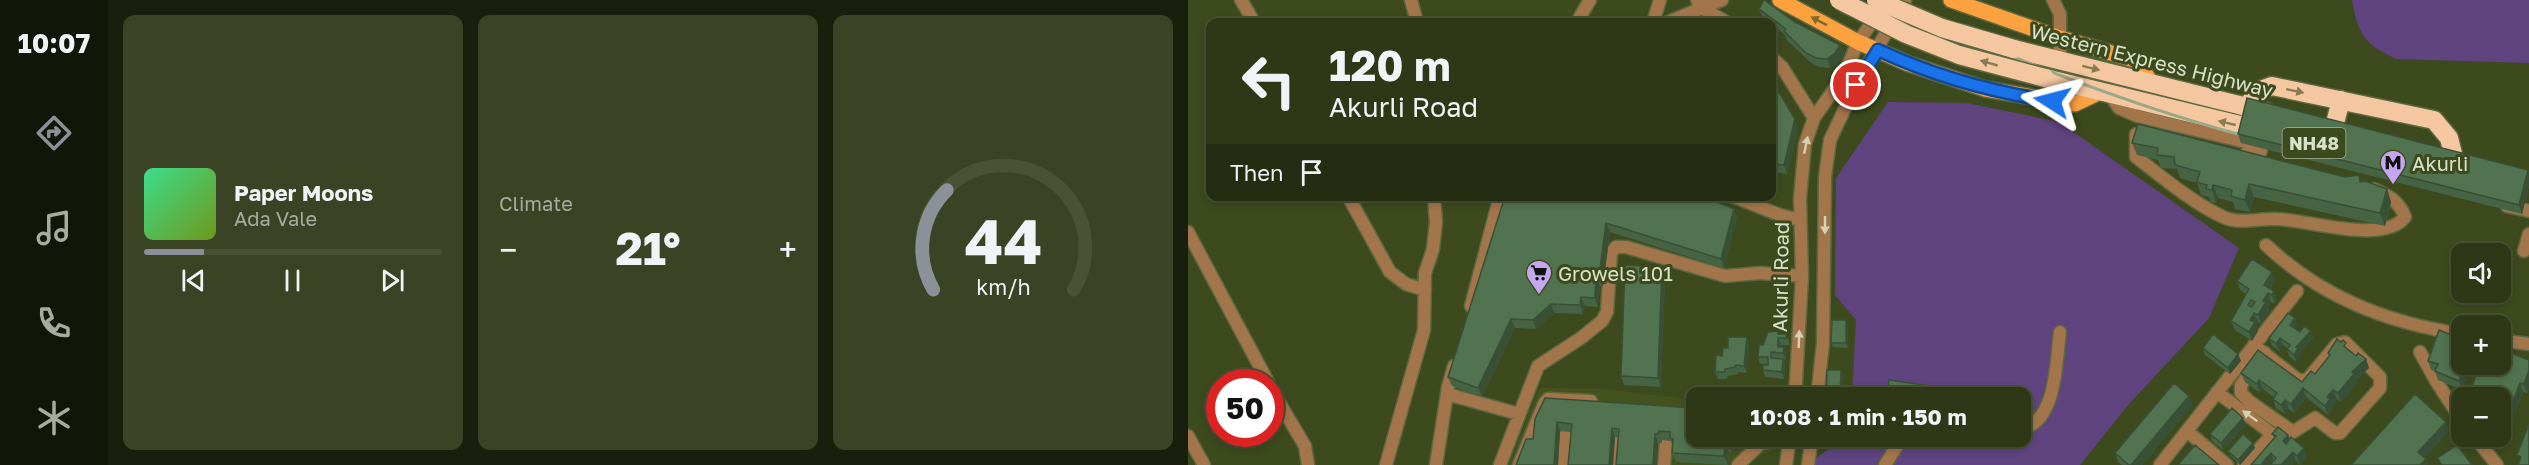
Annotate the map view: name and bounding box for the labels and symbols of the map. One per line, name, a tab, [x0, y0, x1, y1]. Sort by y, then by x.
one-way arrow	[1810, 16, 1827, 26]
street label: Western Express Highway	[2028, 18, 2276, 102]
one-way arrow	[1980, 58, 1998, 67]
pin	[1830, 59, 1881, 110]
one-way arrow	[2082, 64, 2100, 74]
position arrow	[2020, 69, 2084, 133]
one-way arrow	[2285, 86, 2304, 96]
one-way arrow	[2218, 117, 2236, 127]
road number: NH48	[2282, 128, 2346, 158]
one-way arrow	[1802, 135, 1811, 154]
metro station icon: Akurli	[2378, 148, 2408, 186]
place label: Akurli	[2412, 151, 2468, 175]
one-way arrow	[1820, 215, 1830, 234]
street label: Akurli Road	[1767, 222, 1793, 332]
supermarket icon: Growels 101	[1524, 258, 1554, 296]
place label: Growels 101	[1558, 261, 1673, 285]
one-way arrow	[1794, 330, 1803, 349]
speed limit sign: 50	[1206, 369, 1284, 447]
one-way arrow	[2242, 411, 2257, 423]

